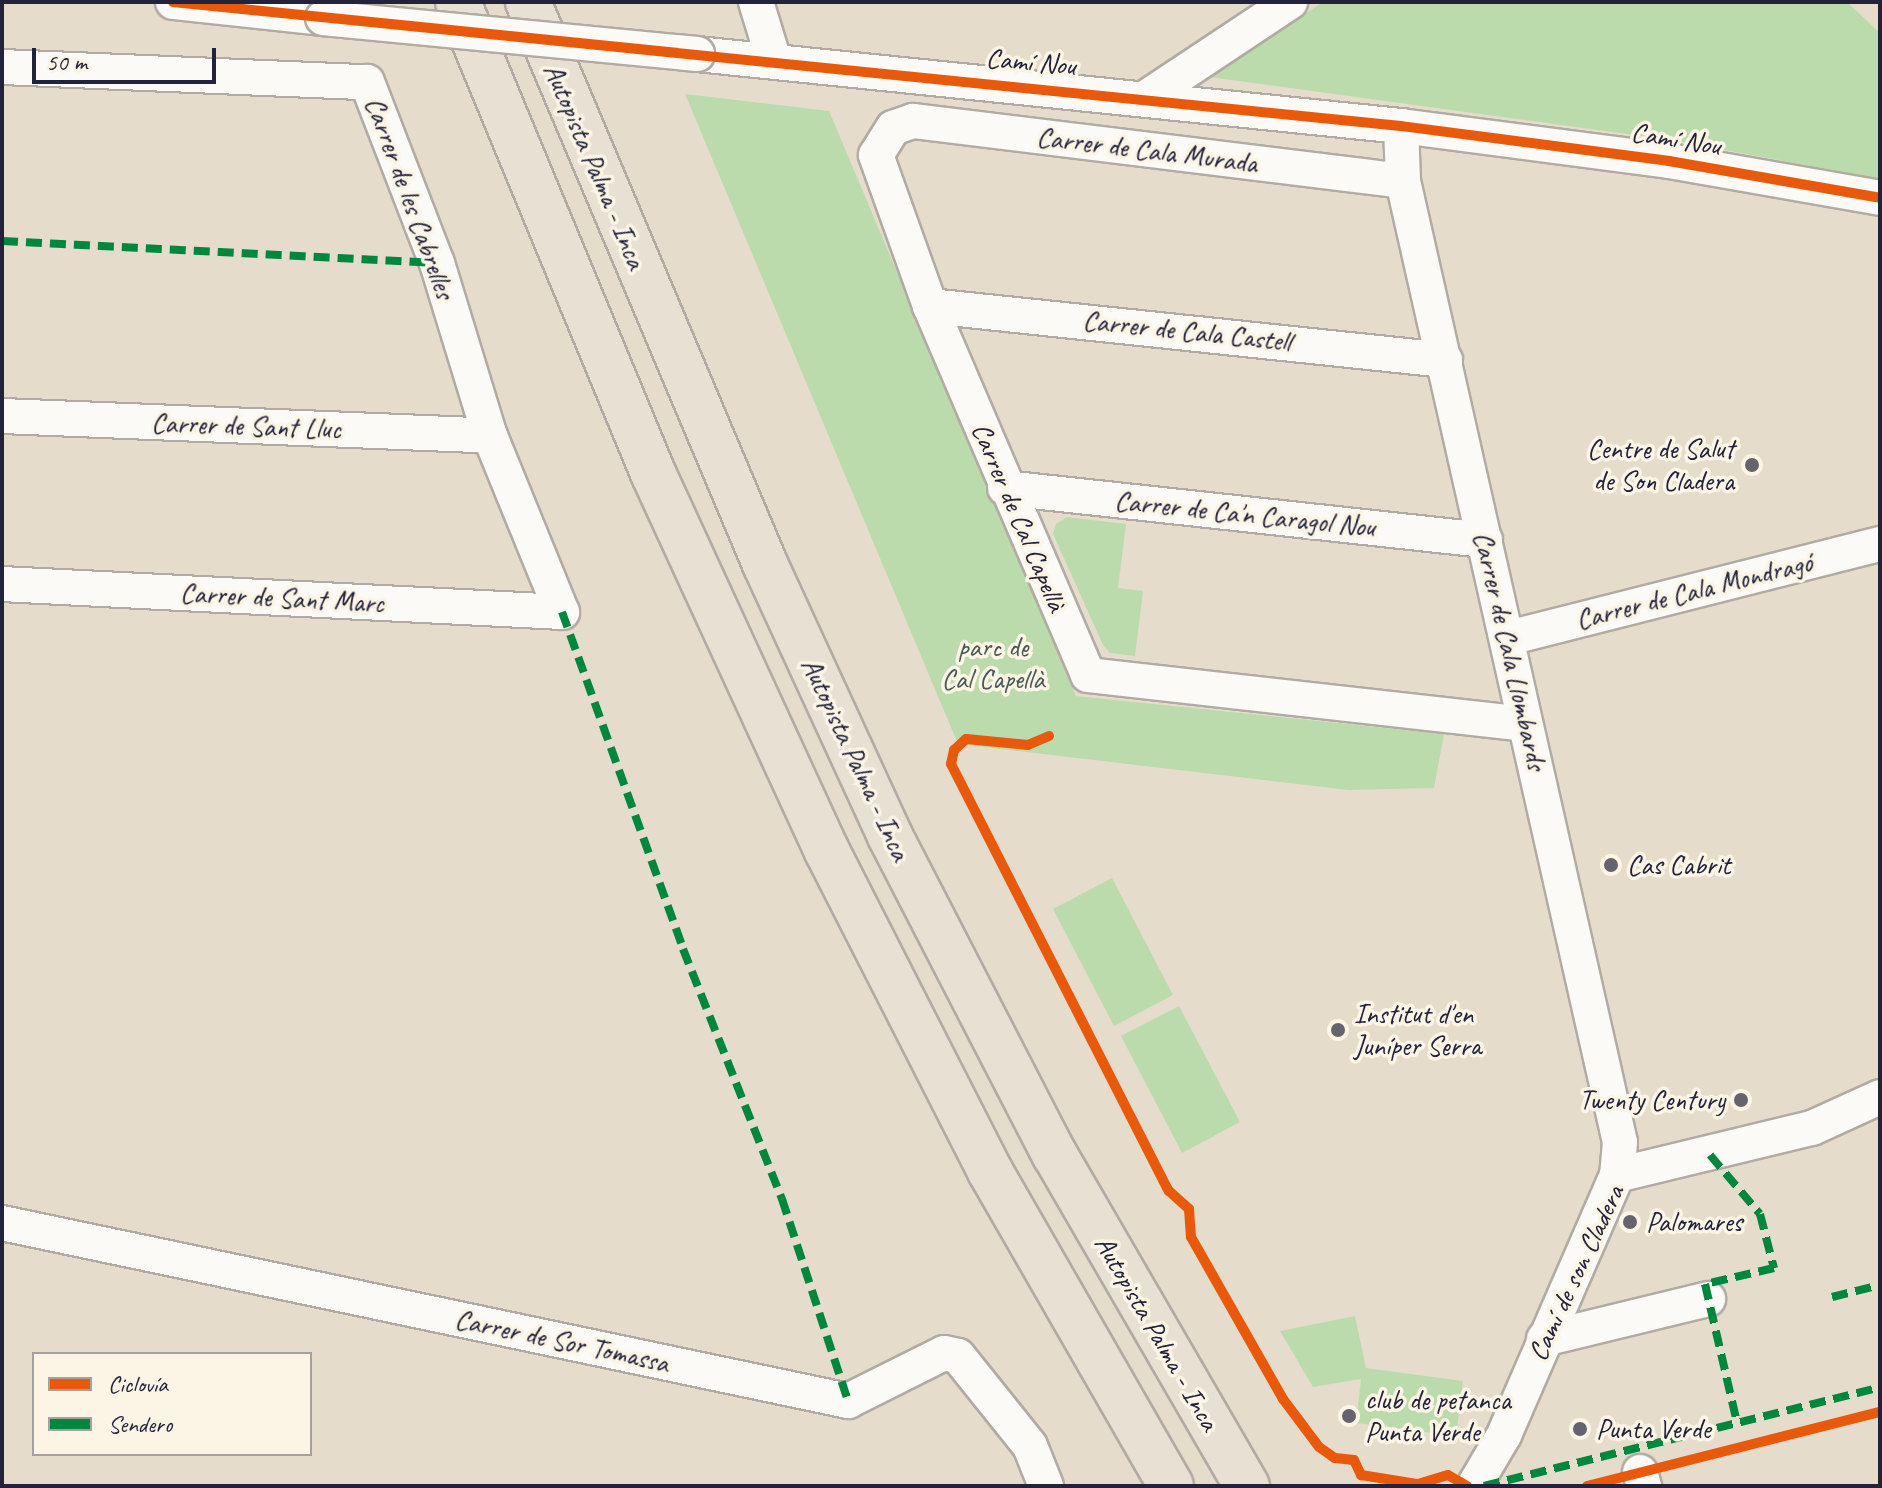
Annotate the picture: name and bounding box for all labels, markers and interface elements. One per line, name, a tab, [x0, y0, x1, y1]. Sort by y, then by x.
scale bar	[36, 32, 220, 82]
street label: Camí Nou	[985, 41, 1077, 83]
text: 50 m	[46, 47, 87, 77]
street label: Autopista Palma - Inca	[536, 57, 654, 275]
street label: Carrer de les Cabrelles	[358, 92, 462, 304]
street label: Camí Nou	[1629, 115, 1723, 163]
street label: Carrer de Cala Murada	[1035, 120, 1259, 180]
street label: Carrer de Cala Castell	[1081, 303, 1293, 359]
street label: Carrer de Sant Lluc	[151, 406, 341, 446]
street label: Carrer de Cal Capellà	[964, 417, 1074, 617]
place label: Centre de Salut de Son Cladera	[1587, 432, 1734, 498]
marker: Centre de Salut de Son Cladera	[1741, 454, 1763, 476]
street label: Carrer de Ca'n Caragol Nou	[1113, 484, 1377, 544]
street label: Carrer de Cala Llombards	[1466, 528, 1554, 774]
street label: Carrer de Cala Mondragó	[1573, 545, 1815, 637]
street label: Carrer de Sant Marc	[179, 576, 385, 620]
park label: parc de Cal Capellà	[941, 630, 1045, 696]
street label: Autopista Palma - Inca	[794, 651, 918, 867]
place label: Cas Cabrit	[1627, 848, 1731, 882]
marker: Cas Cabrit	[1602, 856, 1620, 874]
place label: Institut d'en Juníper Serra	[1354, 997, 1480, 1063]
marker: Institut d'en Juníper Serra	[1329, 1021, 1347, 1039]
place label: Twenty Century	[1579, 1083, 1725, 1117]
marker: Twenty Century	[1732, 1091, 1750, 1109]
street label: Camí de son Cladera	[1520, 1179, 1632, 1367]
place label: Palomares	[1646, 1205, 1742, 1239]
marker: Palomares	[1621, 1213, 1639, 1231]
street label: Autopista Palma - Inca	[1087, 1228, 1227, 1438]
street label: Carrer de Sor Tomassa	[453, 1302, 671, 1380]
legend	[32, 1352, 312, 1456]
text: Ciclovía	[108, 1369, 168, 1399]
place label: club de petanca Punta Verde	[1365, 1383, 1510, 1449]
marker: club de petanca Punta Verde	[1340, 1407, 1358, 1425]
text: Sendero	[108, 1409, 172, 1439]
place label: Punta Verde	[1596, 1412, 1711, 1446]
marker: Punta Verde	[1571, 1420, 1589, 1438]

